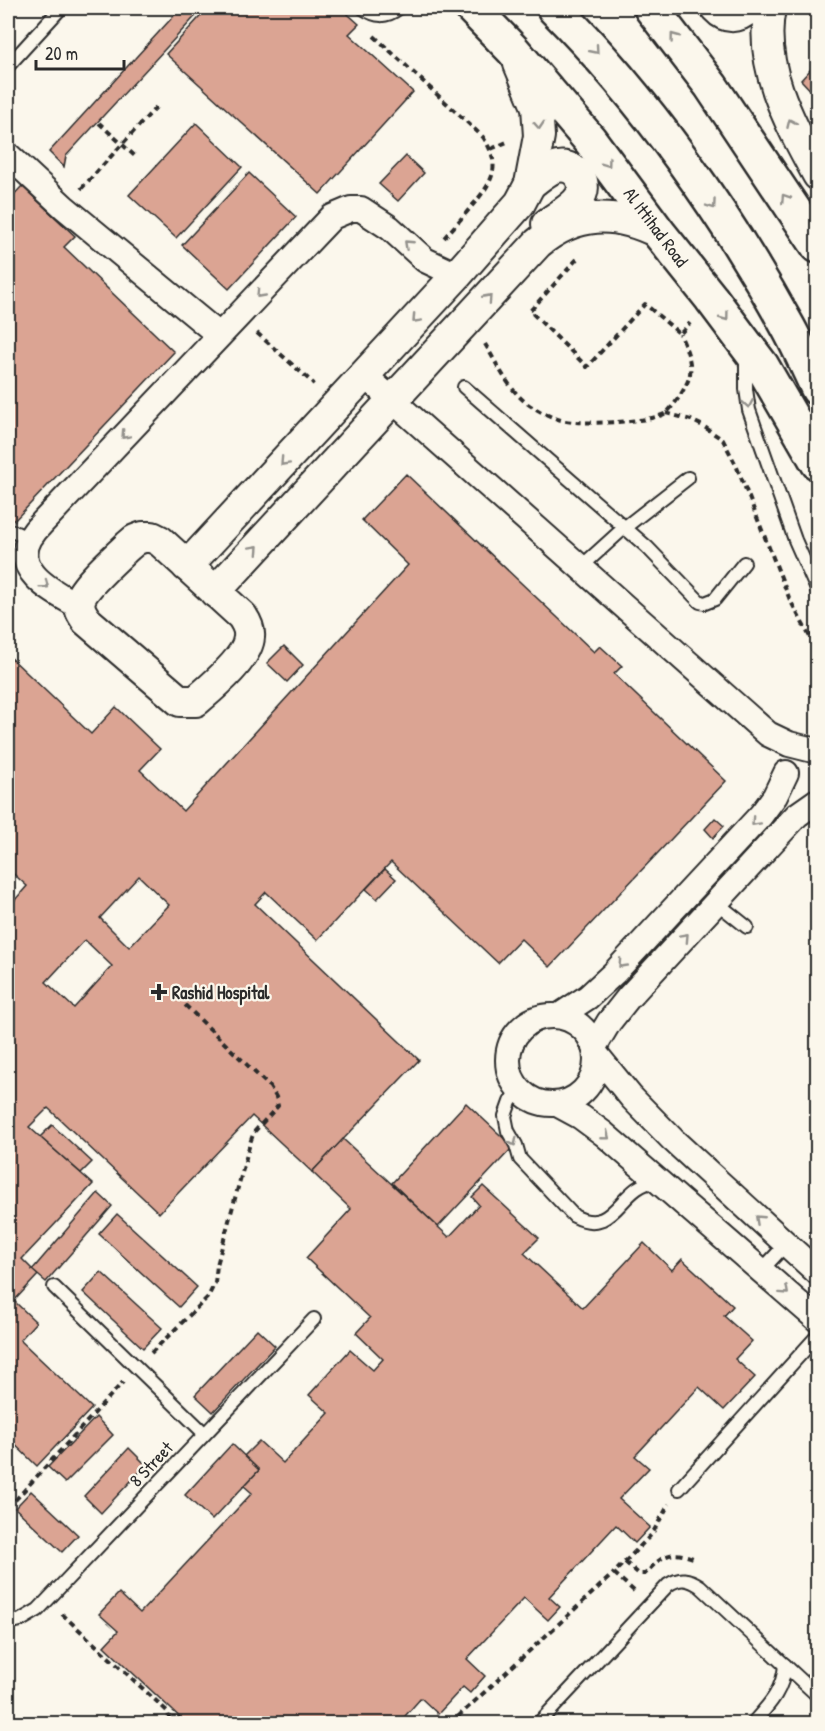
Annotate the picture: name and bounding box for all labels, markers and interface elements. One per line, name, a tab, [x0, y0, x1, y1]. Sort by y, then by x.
scale bar	[36, 33, 124, 71]
one-way arrow	[671, 33, 682, 44]
text: 20 m	[45, 41, 78, 66]
one-way arrow	[588, 43, 599, 54]
one-way arrow	[786, 118, 798, 129]
one-way arrow	[532, 120, 545, 129]
one-way arrow	[600, 156, 611, 167]
street label: Al Ittihad Road	[618, 182, 694, 272]
one-way arrow	[781, 194, 792, 205]
one-way arrow	[705, 198, 716, 209]
one-way arrow	[404, 240, 414, 251]
one-way arrow	[256, 287, 267, 298]
one-way arrow	[481, 295, 492, 305]
one-way arrow	[718, 311, 729, 322]
one-way arrow	[412, 312, 423, 322]
one-way arrow	[742, 399, 754, 408]
one-way arrow	[121, 428, 132, 438]
one-way arrow	[280, 454, 291, 465]
one-way arrow	[248, 545, 259, 555]
one-way arrow	[38, 577, 49, 588]
one-way arrow	[751, 814, 762, 825]
one-way arrow	[678, 934, 689, 944]
one-way arrow	[618, 958, 629, 968]
place label: Rashid Hospital	[172, 980, 271, 1006]
marker: Rashid Hospital	[150, 983, 168, 1001]
one-way arrow	[599, 1128, 610, 1139]
one-way arrow	[506, 1136, 518, 1147]
one-way arrow	[755, 1215, 766, 1226]
one-way arrow	[778, 1284, 788, 1295]
street label: 8 Street	[123, 1435, 179, 1492]

